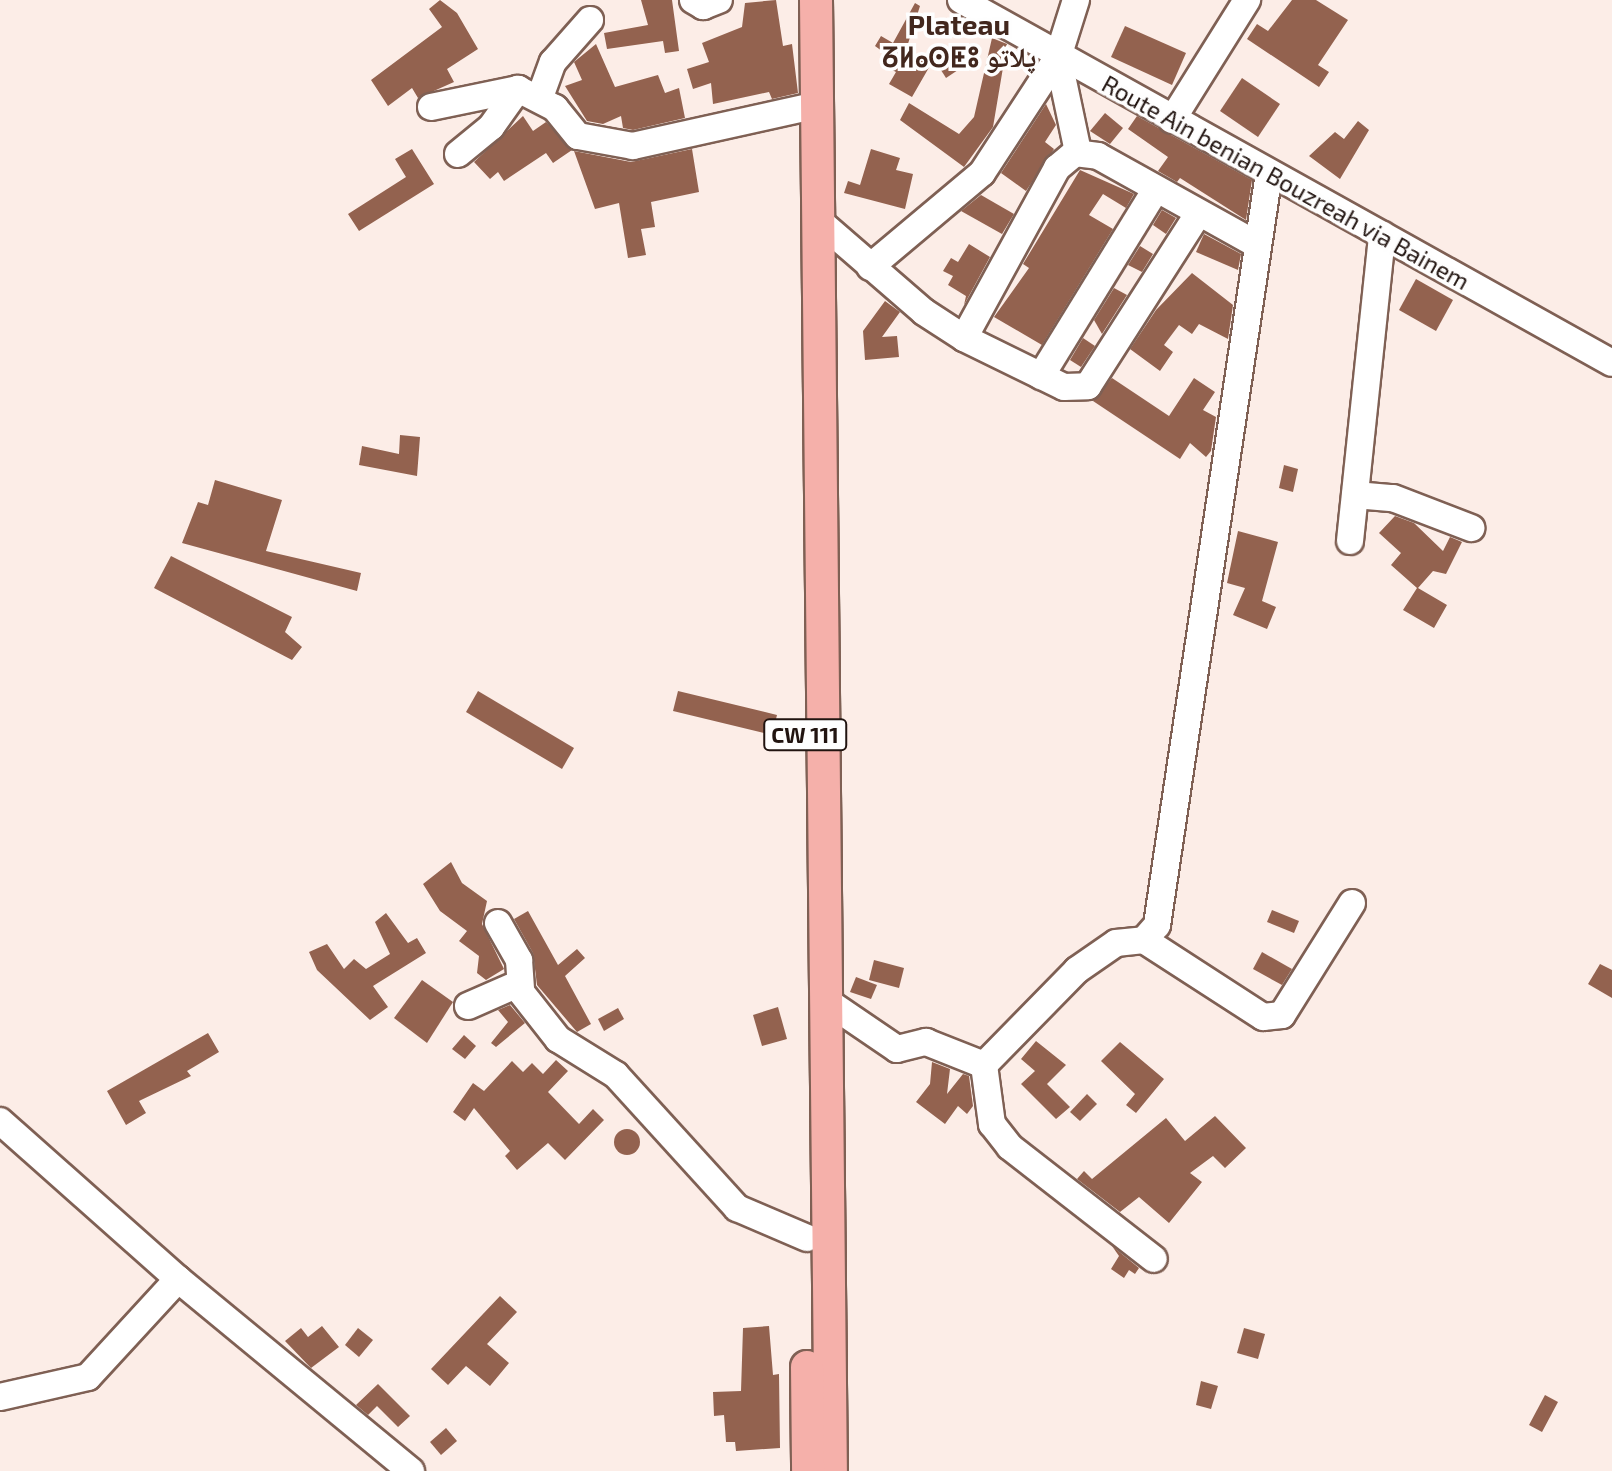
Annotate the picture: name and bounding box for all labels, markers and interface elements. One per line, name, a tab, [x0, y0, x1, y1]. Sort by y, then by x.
district label: Plateau ⵒⵍⴰⵙⵟⵓ پلاتو	[882, 7, 1036, 73]
street label: Route Ain benian Bouzreah via Bainem	[1097, 68, 1475, 296]
road number: CW 111	[763, 717, 847, 753]

